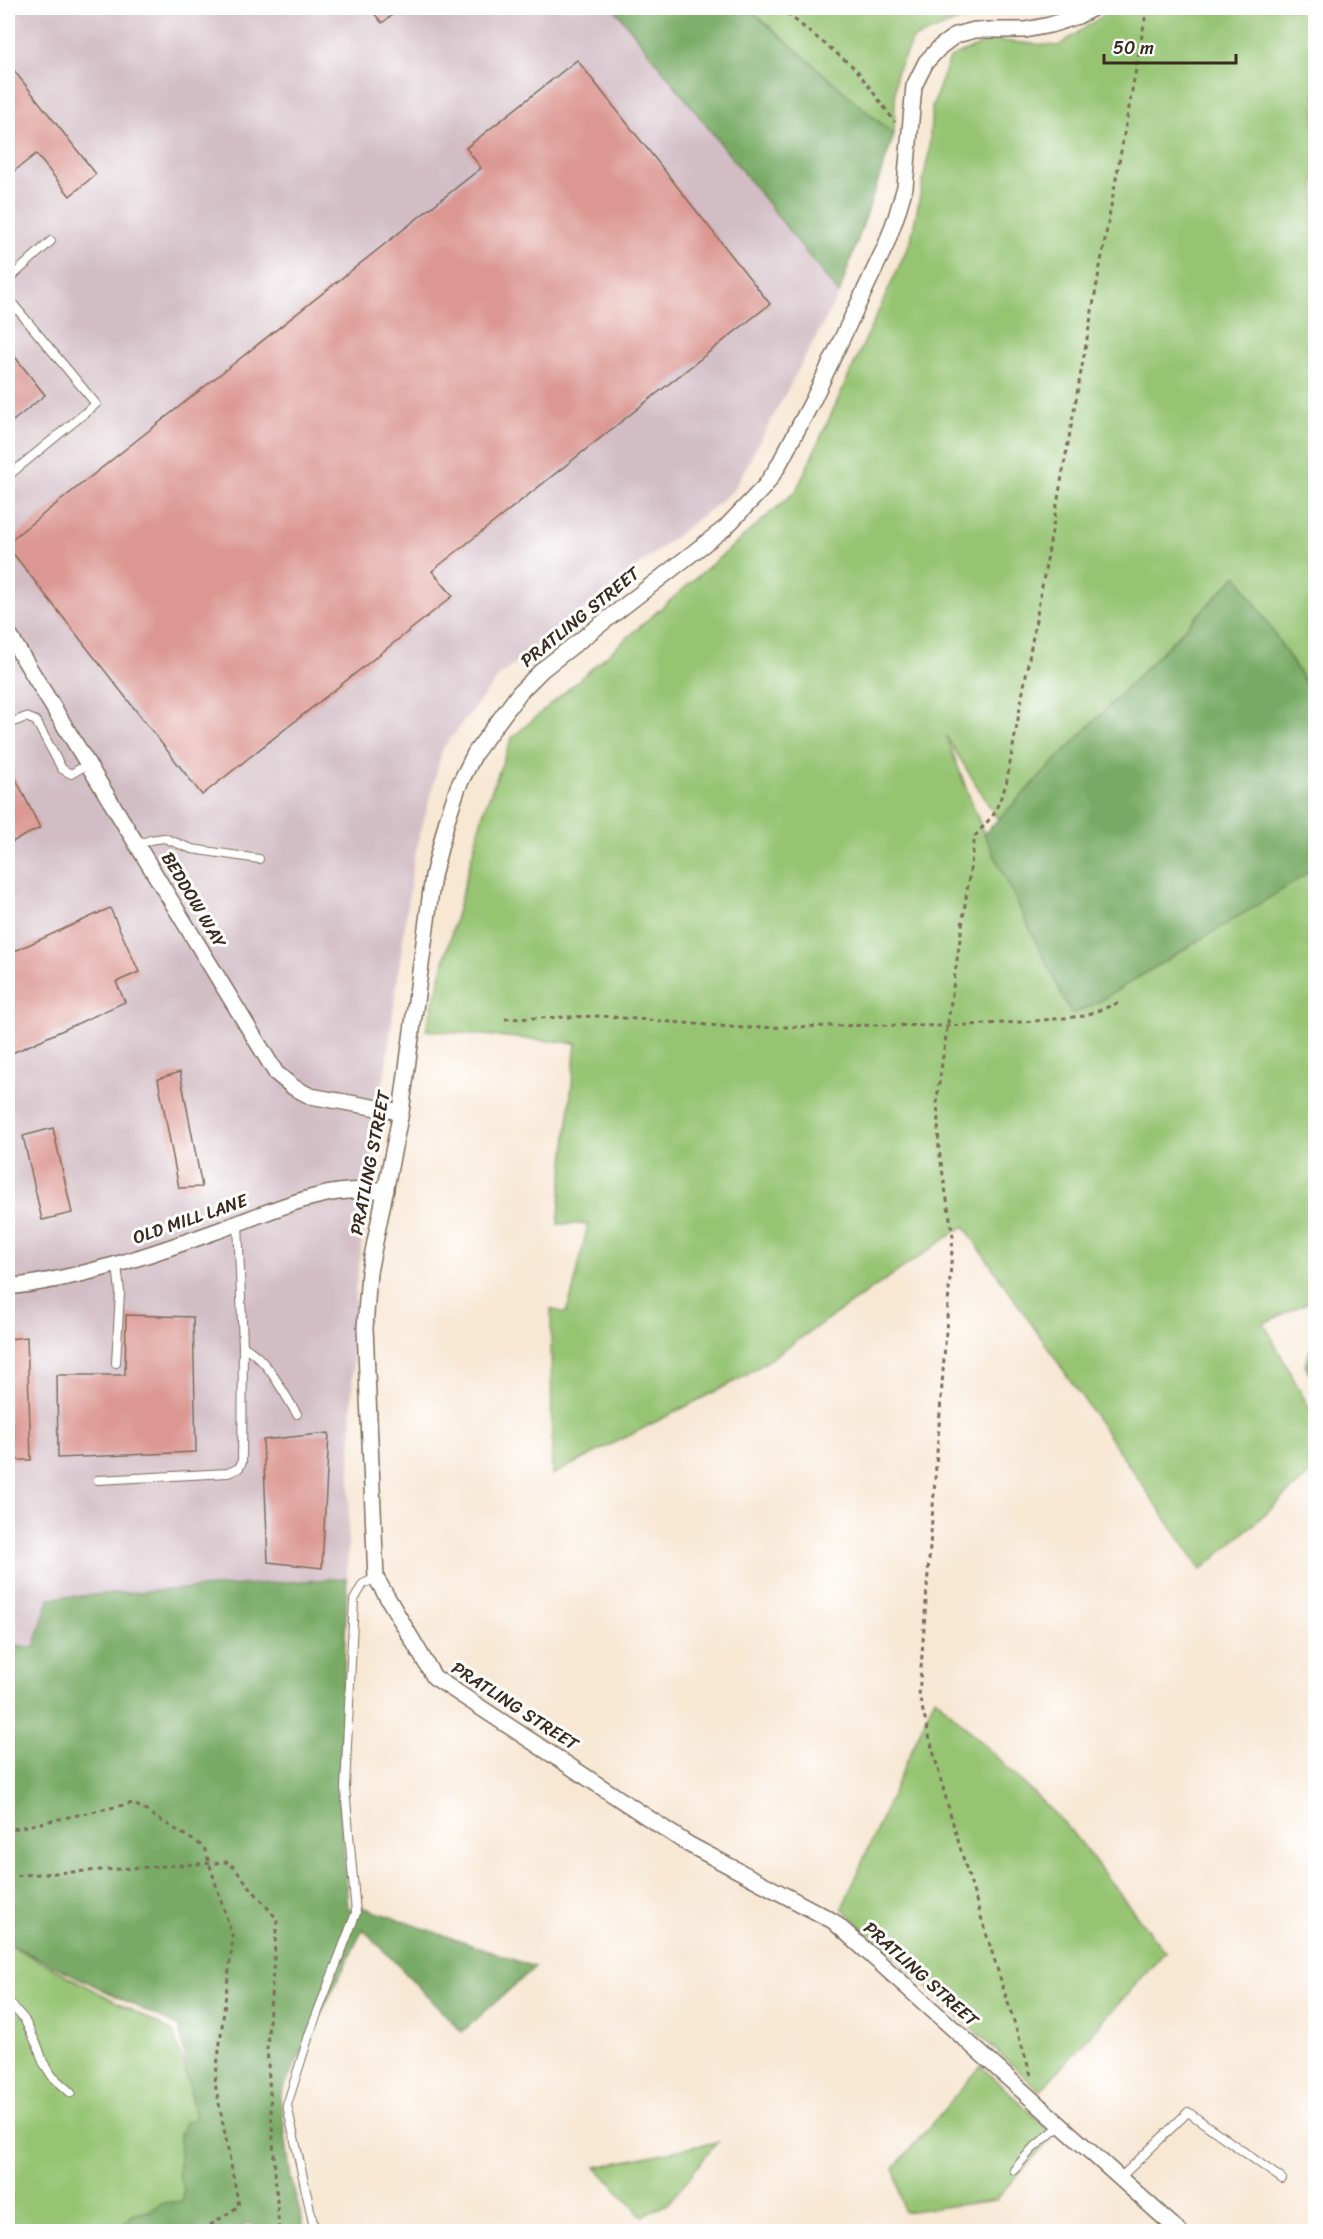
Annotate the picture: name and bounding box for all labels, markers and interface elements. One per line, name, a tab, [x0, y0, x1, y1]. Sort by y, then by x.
scale bar	[1104, 27, 1236, 65]
text: 50 m	[1113, 32, 1154, 64]
street label: PRATLING STREET	[513, 558, 648, 676]
street label: BEDDOW WAY	[152, 845, 236, 955]
street label: PRATLING STREET	[340, 1087, 400, 1238]
street label: OLD MILL LANE	[128, 1184, 253, 1254]
street label: PRATLING STREET	[445, 1653, 586, 1760]
street label: PRATLING STREET	[856, 1913, 987, 2036]

